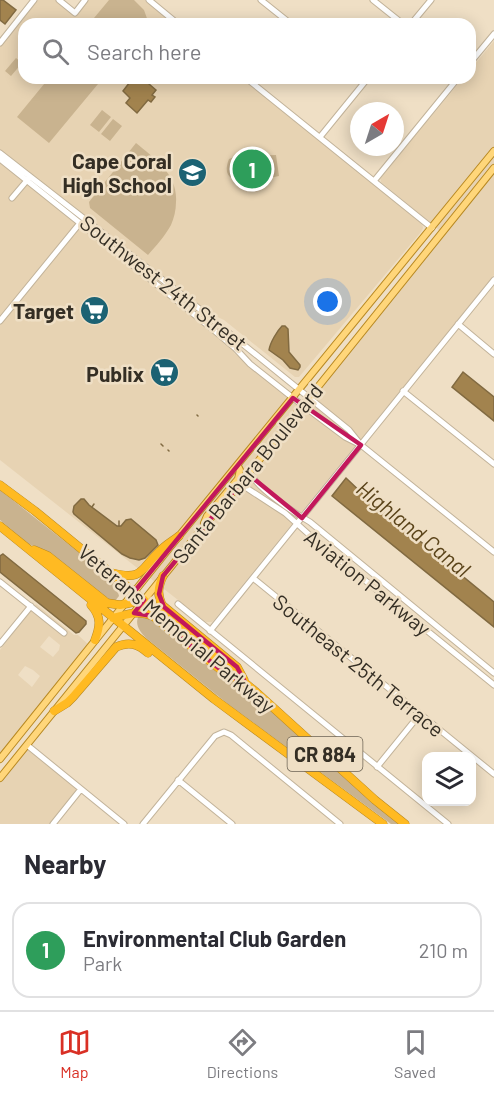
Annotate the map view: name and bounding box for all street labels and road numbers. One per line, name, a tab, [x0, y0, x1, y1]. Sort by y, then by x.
street label: Southwest 24th Street	[76, 209, 252, 355]
street label: Santa Barbara Boulevard	[167, 378, 327, 568]
street label: Aviation Parkway	[300, 524, 436, 641]
street label: Veterans Memorial Parkway	[74, 538, 281, 718]
street label: Southeast 25th Terrace	[269, 588, 449, 742]
road number: CR 884	[288, 737, 362, 771]

